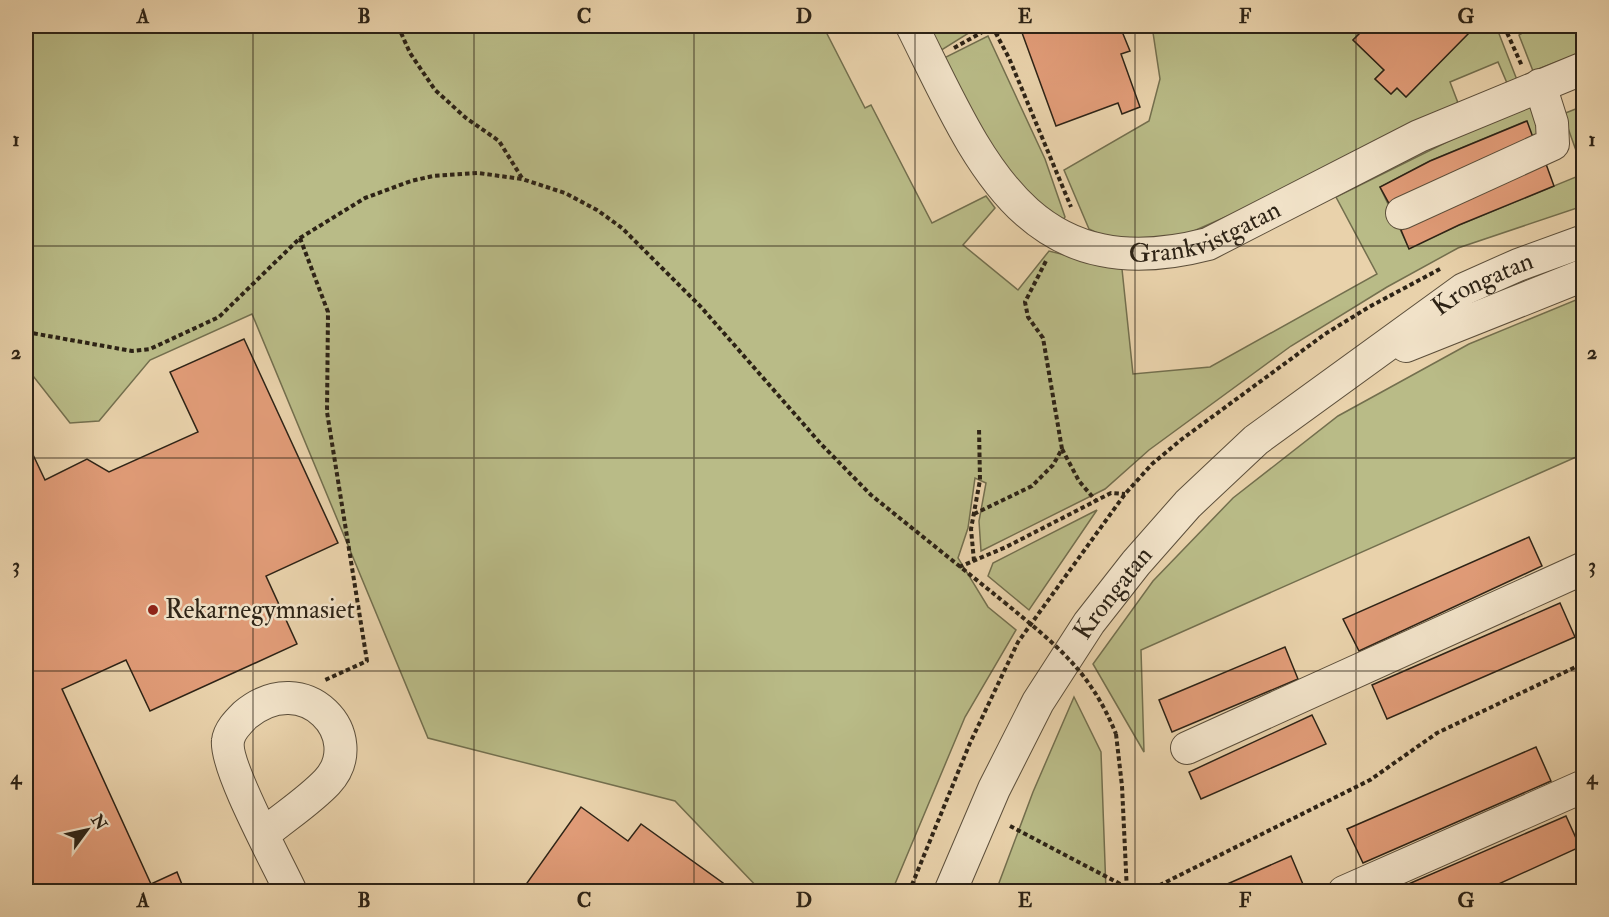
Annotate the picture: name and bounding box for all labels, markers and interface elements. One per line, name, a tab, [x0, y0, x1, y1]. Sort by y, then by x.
text: A	[136, 4, 150, 29]
text: B	[357, 4, 371, 29]
text: C	[577, 4, 591, 29]
text: D	[796, 4, 812, 29]
text: E	[1018, 4, 1033, 29]
text: F	[1239, 4, 1252, 29]
text: G	[1458, 4, 1475, 29]
text: 1	[12, 127, 20, 152]
text: 1	[1588, 127, 1596, 152]
street label: Grankvistgatan	[1129, 194, 1286, 270]
street label: Krongatan	[1426, 245, 1538, 323]
text: 2	[11, 340, 21, 365]
text: 2	[1587, 340, 1597, 365]
street label: Krongatan	[1067, 540, 1159, 645]
text: 3	[12, 553, 20, 578]
text: 3	[1588, 553, 1596, 578]
place label: Rekarnegymnasiet	[165, 594, 355, 626]
marker: Rekarnegymnasiet	[146, 603, 160, 617]
text: 4	[10, 765, 23, 790]
text: 4	[1586, 765, 1599, 790]
north arrow	[57, 800, 117, 860]
text: N	[86, 810, 111, 834]
text: A	[136, 888, 150, 913]
text: B	[357, 888, 371, 913]
text: C	[577, 888, 591, 913]
text: D	[796, 888, 812, 913]
text: E	[1018, 888, 1033, 913]
text: F	[1239, 888, 1252, 913]
text: G	[1458, 888, 1475, 913]

